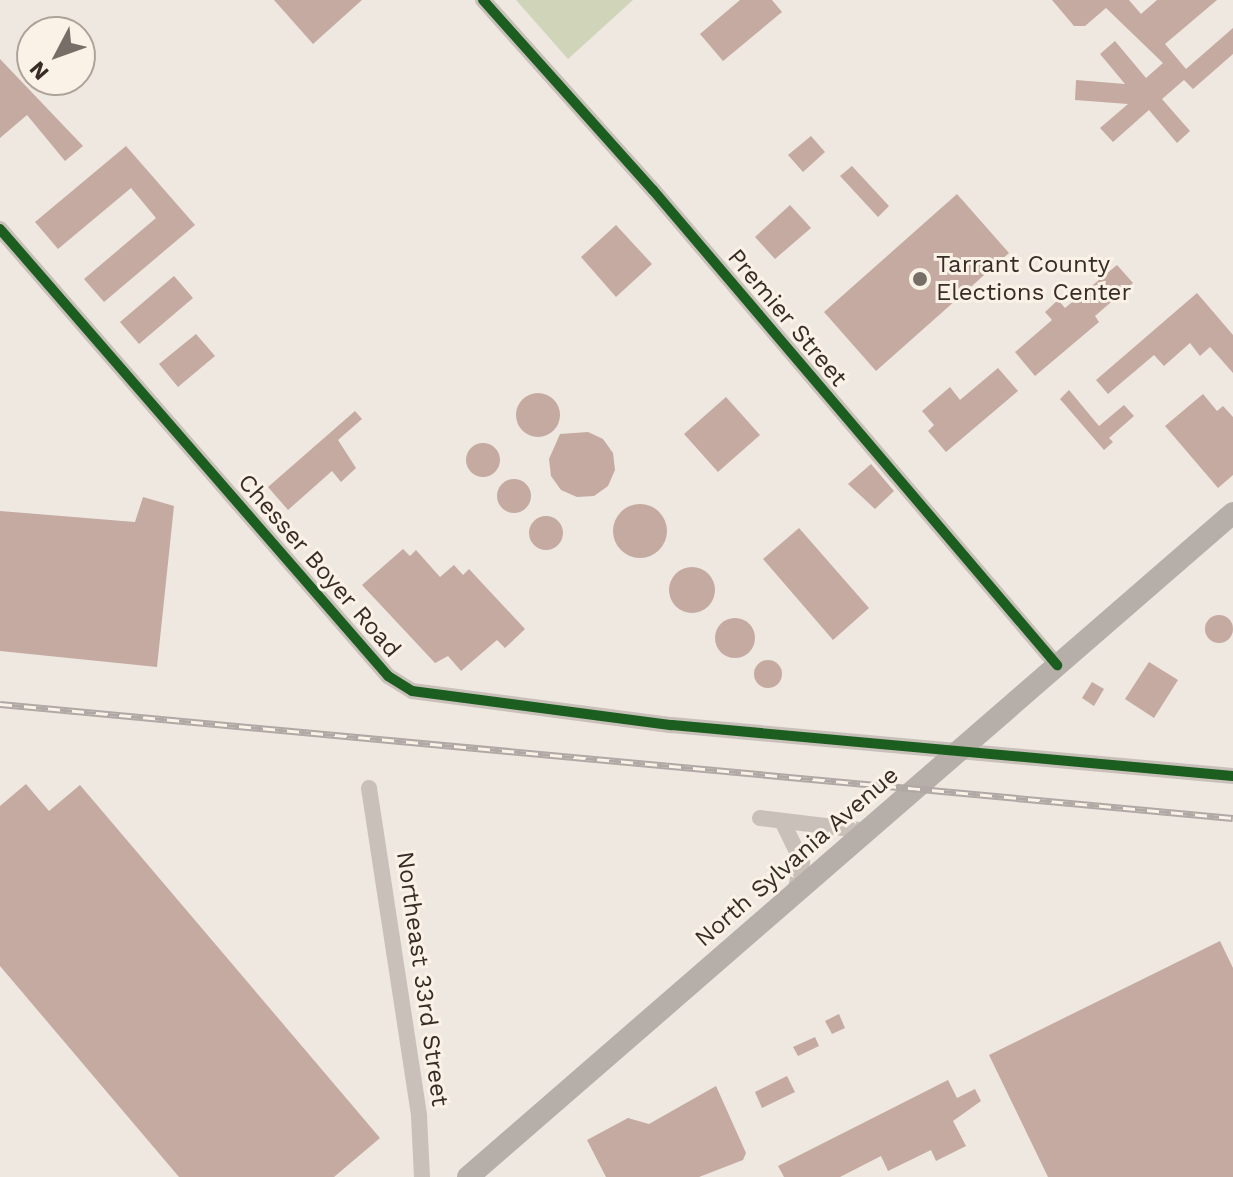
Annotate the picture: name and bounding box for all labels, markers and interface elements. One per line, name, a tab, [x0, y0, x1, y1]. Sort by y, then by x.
north arrow	[16, 16, 96, 96]
text: N	[24, 56, 54, 85]
street label: Premier Street	[721, 243, 853, 393]
place label: Tarrant County Elections Center	[936, 251, 1131, 307]
marker: Tarrant County Elections Center	[911, 270, 929, 288]
street label: Chesser Boyer Road	[231, 468, 407, 664]
street label: North Sylvania Avenue	[689, 760, 905, 954]
street label: Northeast 33rd Street	[390, 850, 454, 1108]

